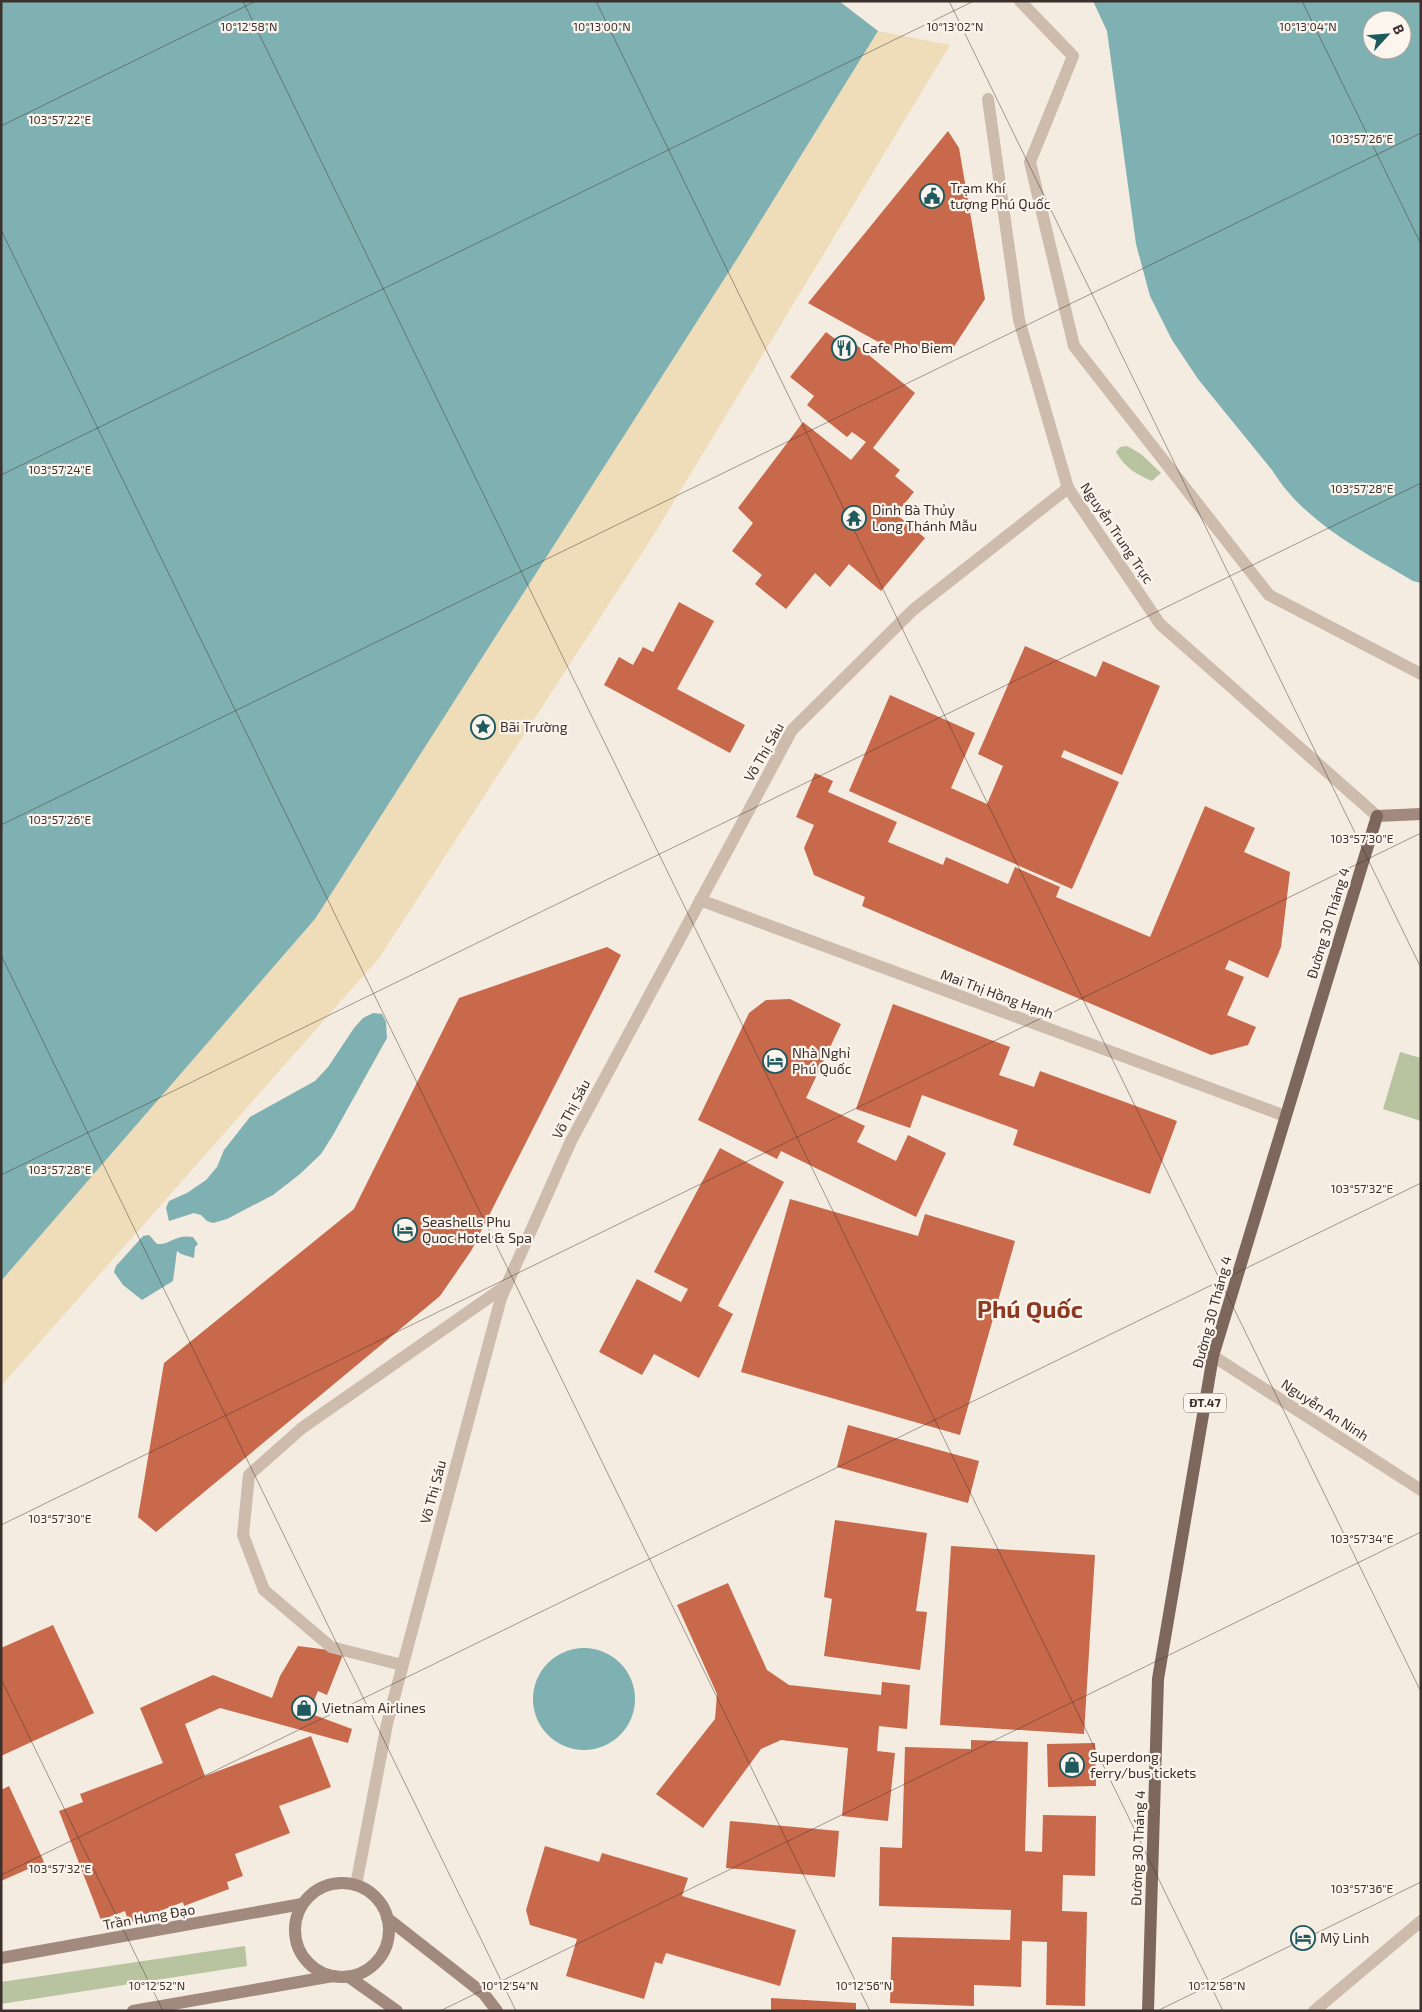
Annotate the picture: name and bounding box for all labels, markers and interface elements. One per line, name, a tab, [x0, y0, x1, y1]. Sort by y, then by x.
north arrow	[1362, 10, 1412, 60]
text: 10°12'58"N	[221, 19, 277, 33]
text: 10°13'00"N	[573, 19, 631, 33]
text: 10°13'02"N	[926, 19, 984, 33]
text: 10°13'04"N	[1279, 19, 1337, 33]
text: B	[1390, 21, 1409, 37]
text: 103°57'22"E	[29, 112, 92, 126]
text: 103°57'26"E	[1331, 131, 1394, 145]
place label: Trạm Khí tượng Phú Quốc	[950, 179, 1051, 212]
public building icon: Trạm Khí tượng Phú Quốc	[919, 183, 945, 209]
restaurant icon: Cafe Pho Biem	[831, 335, 857, 361]
place label: Cafe Pho Biem	[862, 339, 953, 356]
text: 103°57'24"E	[28, 462, 92, 476]
street label: Nguyễn Trung Trực	[1077, 479, 1158, 587]
text: 103°57'28"E	[1330, 481, 1394, 495]
place label: Dinh Bà Thủy Long Thánh Mẫu	[872, 501, 977, 534]
temple icon: Dinh Bà Thủy Long Thánh Mẫu	[841, 505, 867, 531]
place icon: Bãi Trường	[470, 714, 496, 740]
place label: Bãi Trường	[500, 718, 568, 735]
street label: Võ Thị Sáu	[740, 719, 787, 784]
text: 103°57'26"E	[29, 812, 92, 826]
text: 103°57'30"E	[1331, 831, 1394, 845]
street label: Đường 30 Tháng 4	[1302, 865, 1353, 981]
street label: Mai Thị Hồng Hạnh	[938, 965, 1056, 1022]
place label: Nhà Nghỉ Phú Quốc	[792, 1044, 852, 1077]
hotel icon: Nhà Nghỉ Phú Quốc	[762, 1048, 788, 1074]
street label: Võ Thị Sáu	[548, 1076, 593, 1142]
text: 103°57'28"E	[28, 1162, 92, 1176]
text: 103°57'32"E	[1331, 1181, 1394, 1195]
place label: Seashells Phu Quoc Hotel & Spa	[422, 1213, 532, 1246]
hotel icon: Seashells Phu Quoc Hotel & Spa	[392, 1217, 418, 1243]
street label: Đường 30 Tháng 4	[1188, 1254, 1235, 1370]
district label: Phú Quốc	[977, 1294, 1083, 1324]
street label: Nguyễn An Ninh	[1278, 1375, 1372, 1444]
road number: ĐT.47	[1184, 1394, 1226, 1412]
street label: Võ Thị Sáu	[416, 1458, 449, 1526]
text: 103°57'30"E	[29, 1511, 92, 1525]
text: 103°57'34"E	[1330, 1531, 1394, 1545]
shop icon: Vietnam Airlines	[291, 1695, 317, 1721]
place label: Vietnam Airlines	[322, 1699, 426, 1716]
place label: Superdong ferry/bus tickets	[1090, 1748, 1196, 1781]
shop icon: Superdong ferry/bus tickets	[1059, 1752, 1085, 1778]
street label: Đường 30 Tháng 4	[1127, 1790, 1148, 1906]
text: 103°57'32"E	[29, 1861, 92, 1875]
text: 103°57'36"E	[1331, 1881, 1394, 1895]
street label: Trần Hưng Đạo	[102, 1900, 196, 1933]
hotel icon: Mỹ Linh	[1290, 1925, 1316, 1951]
place label: Mỹ Linh	[1320, 1929, 1369, 1946]
text: 10°12'52"N	[129, 1978, 185, 1992]
text: 10°12'54"N	[482, 1978, 538, 1992]
text: 10°12'56"N	[836, 1978, 892, 1992]
text: 10°12'58"N	[1189, 1978, 1245, 1992]

